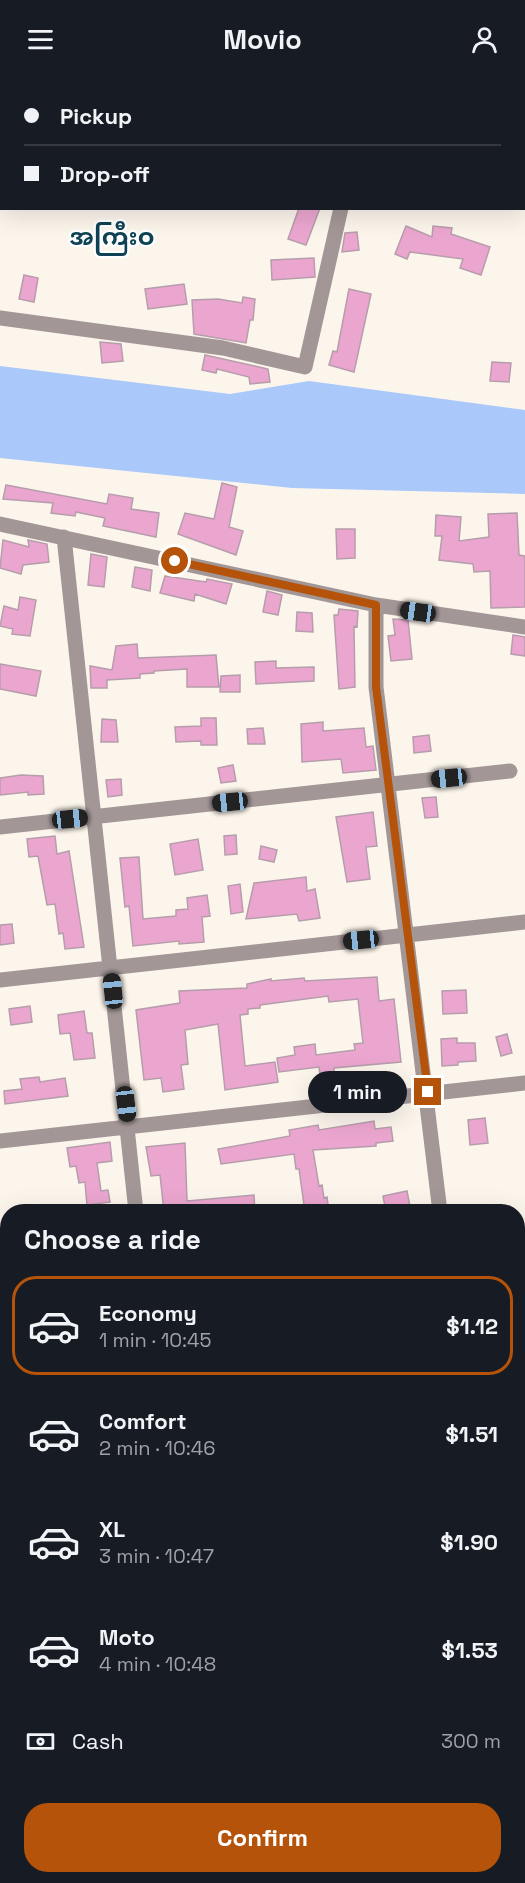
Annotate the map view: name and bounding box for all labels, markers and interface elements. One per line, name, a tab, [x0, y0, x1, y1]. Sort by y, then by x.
text: Movio	[223, 22, 302, 57]
icon: menu	[24, 23, 57, 56]
icon: person	[468, 23, 501, 56]
text: Pickup	[60, 102, 132, 130]
text: Drop-off	[60, 160, 150, 188]
district label: အကြီးဝ	[70, 221, 154, 256]
route start	[161, 547, 188, 574]
car	[399, 601, 437, 623]
car	[430, 767, 468, 789]
car	[211, 791, 249, 813]
car	[51, 808, 89, 830]
car	[342, 929, 380, 951]
car	[102, 972, 124, 1010]
callout: 1 min	[308, 1071, 407, 1113]
route end	[414, 1078, 441, 1105]
text: 1 min	[333, 1079, 382, 1105]
car	[115, 1085, 137, 1123]
text: Choose a ride	[24, 1222, 201, 1257]
icon: car	[27, 1299, 81, 1353]
text: Economy	[99, 1299, 197, 1327]
text: $1.12	[446, 1312, 498, 1340]
text: 1 min · 10:45	[99, 1327, 212, 1353]
icon: car	[27, 1407, 81, 1461]
text: Comfort	[99, 1407, 187, 1435]
text: $1.51	[445, 1420, 498, 1448]
text: 2 min · 10:46	[99, 1435, 216, 1461]
icon: car	[27, 1515, 81, 1569]
text: XL	[99, 1515, 125, 1543]
text: $1.90	[440, 1528, 498, 1556]
text: 3 min · 10:47	[99, 1543, 214, 1569]
icon: car	[27, 1623, 81, 1677]
text: Moto	[99, 1623, 155, 1651]
text: $1.53	[442, 1636, 498, 1664]
text: 4 min · 10:48	[99, 1651, 216, 1677]
icon: cash	[24, 1725, 57, 1758]
text: Cash	[72, 1727, 124, 1755]
text: 300 m	[441, 1728, 501, 1754]
button: Confirm	[24, 1803, 501, 1872]

